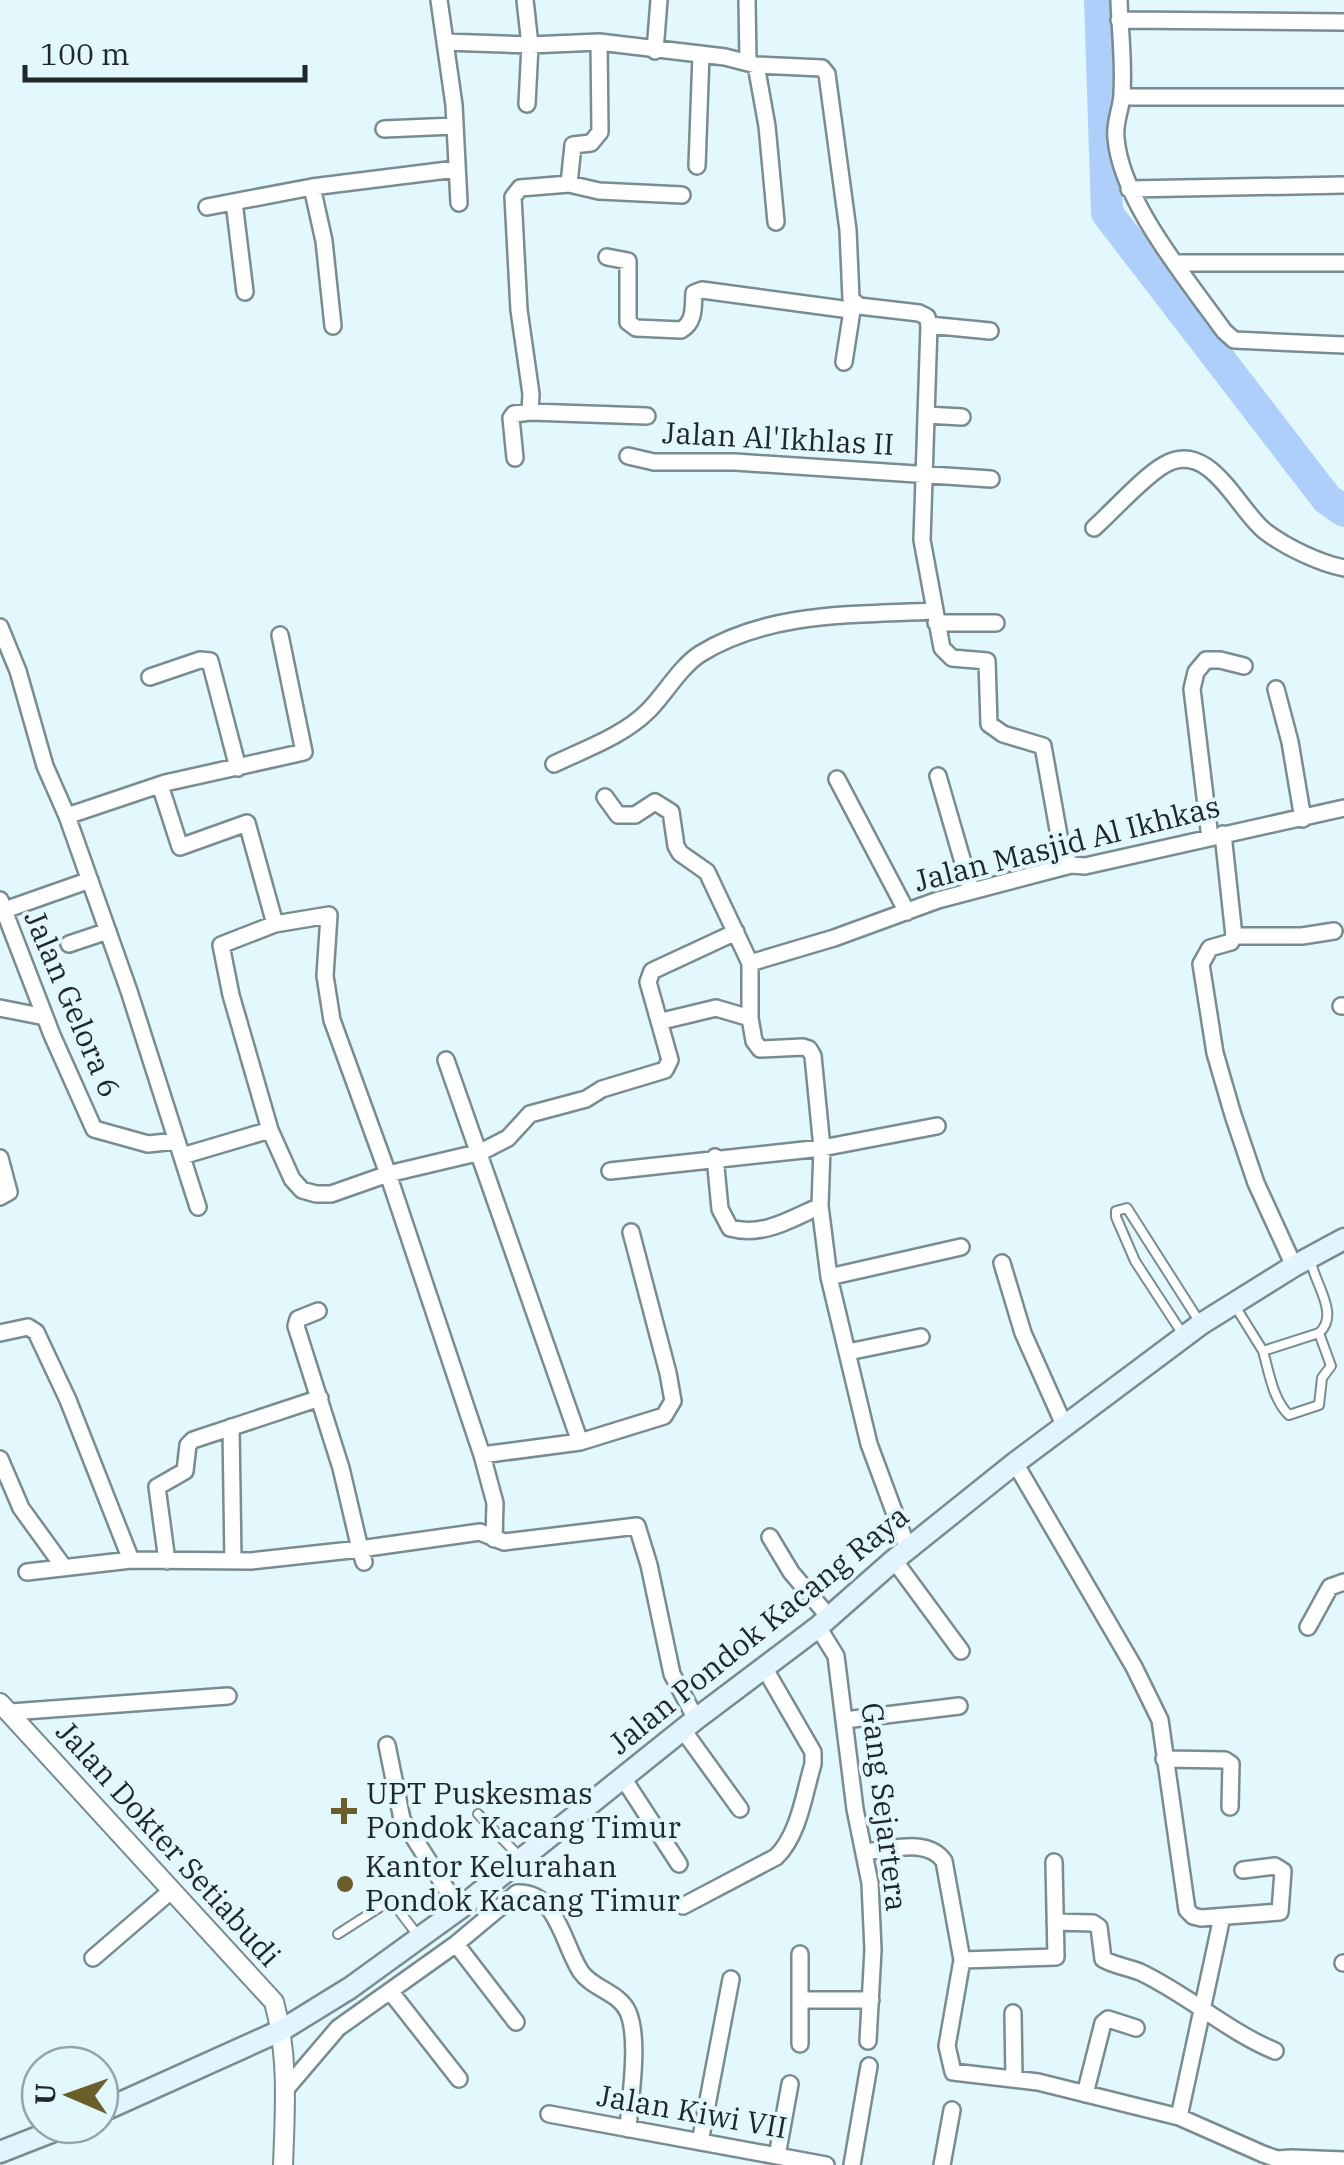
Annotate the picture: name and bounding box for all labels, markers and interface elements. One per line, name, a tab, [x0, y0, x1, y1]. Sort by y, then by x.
scale bar	[25, 20, 305, 82]
text: 100 m	[40, 34, 130, 73]
street label: Jalan Al'Ikhlas II	[661, 412, 895, 463]
street label: Jalan Masjid Al Ikhkas	[910, 786, 1224, 899]
street label: Jalan Gelora 6	[16, 904, 130, 1103]
street label: Jalan Pondok Kacang Raya	[600, 1496, 916, 1762]
street label: Gang Sejartera	[853, 1700, 918, 1913]
street label: Jalan Dokter Setiabudi	[48, 1712, 290, 1974]
place label: UPT Puskesmas Pondok Kacang Timur	[366, 1773, 681, 1846]
marker: UPT Puskesmas Pondok Kacang Timur	[331, 1798, 357, 1824]
place label: Kantor Kelurahan Pondok Kacang Timur	[365, 1846, 680, 1919]
marker: Kantor Kelurahan Pondok Kacang Timur	[334, 1873, 356, 1895]
north arrow	[20, 2045, 120, 2145]
street label: Jalan Kiwi VII	[594, 2075, 790, 2146]
text: U	[26, 2083, 63, 2106]

